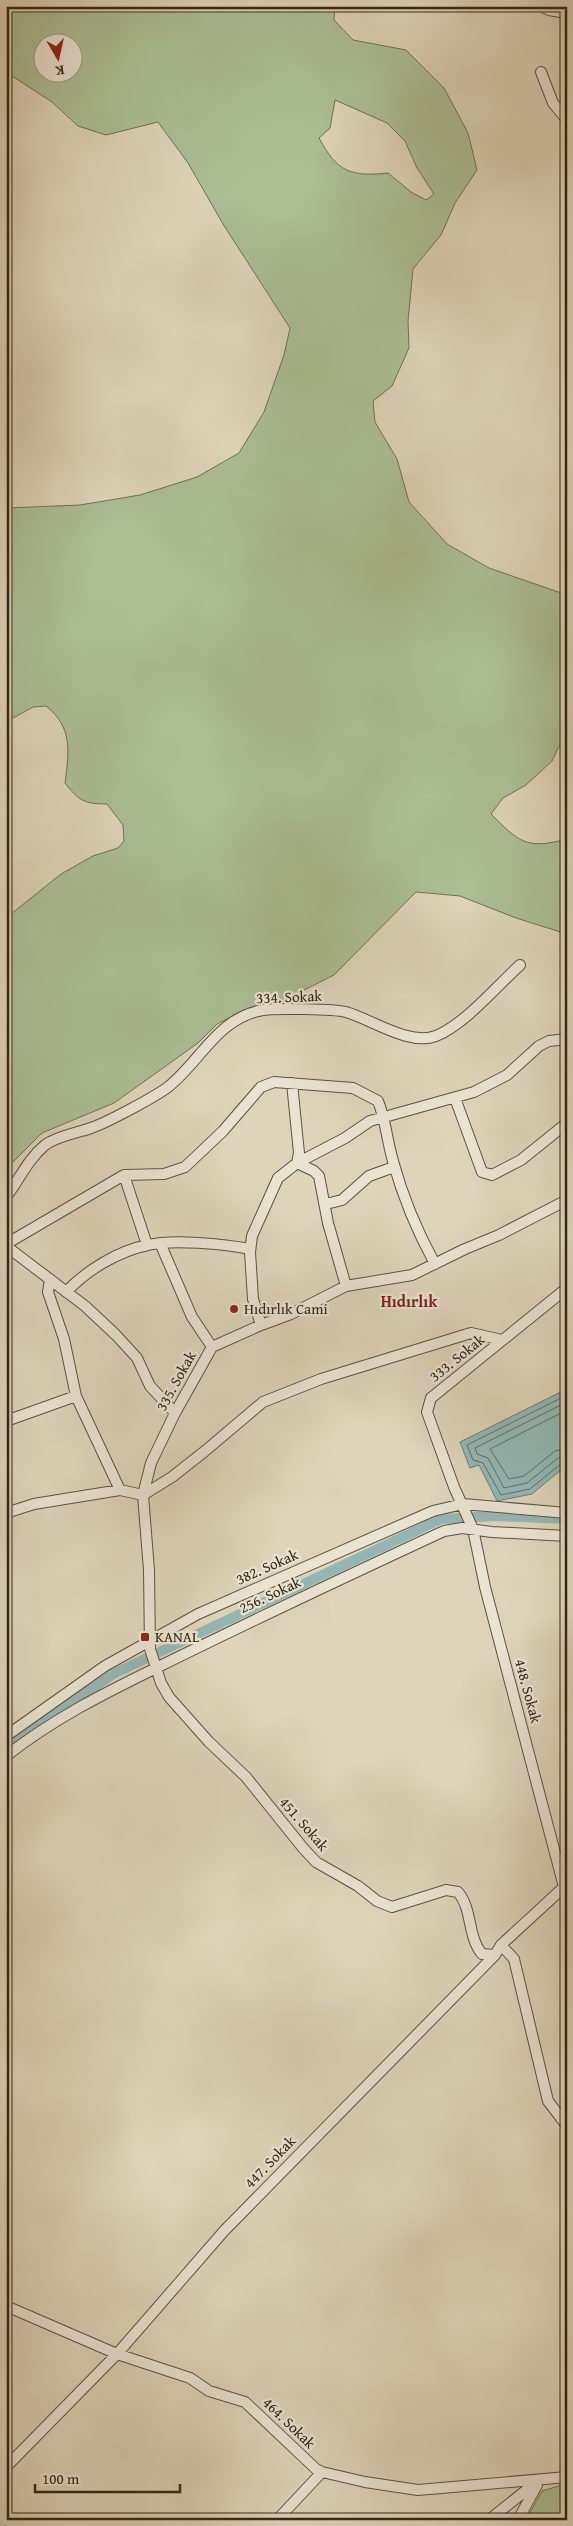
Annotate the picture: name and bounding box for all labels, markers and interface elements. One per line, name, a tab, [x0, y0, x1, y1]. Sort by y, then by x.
north arrow	[32, 32, 82, 82]
text: K	[54, 60, 66, 81]
street label: 334. Sokak	[256, 985, 323, 1008]
district label: Hıdırlık	[381, 1289, 438, 1313]
place label: Hıdırlık Cami	[244, 1298, 328, 1319]
marker: Hıdırlık Cami	[228, 1303, 240, 1315]
street label: 333. Sokak	[424, 1328, 489, 1387]
street label: 335. Sokak	[150, 1347, 201, 1415]
street label: 382. Sokak	[232, 1543, 302, 1590]
street label: 256. Sokak	[235, 1571, 304, 1618]
place label: KANAL	[155, 1626, 200, 1647]
marker: KANAL	[139, 1631, 151, 1643]
street label: 448. Sokak	[510, 1656, 547, 1726]
street label: 451. Sokak	[275, 1792, 334, 1856]
street label: 447. Sokak	[239, 2130, 300, 2193]
street label: 464. Sokak	[258, 2392, 321, 2453]
scale bar	[35, 2461, 180, 2493]
text: 100 m	[42, 2468, 80, 2489]

